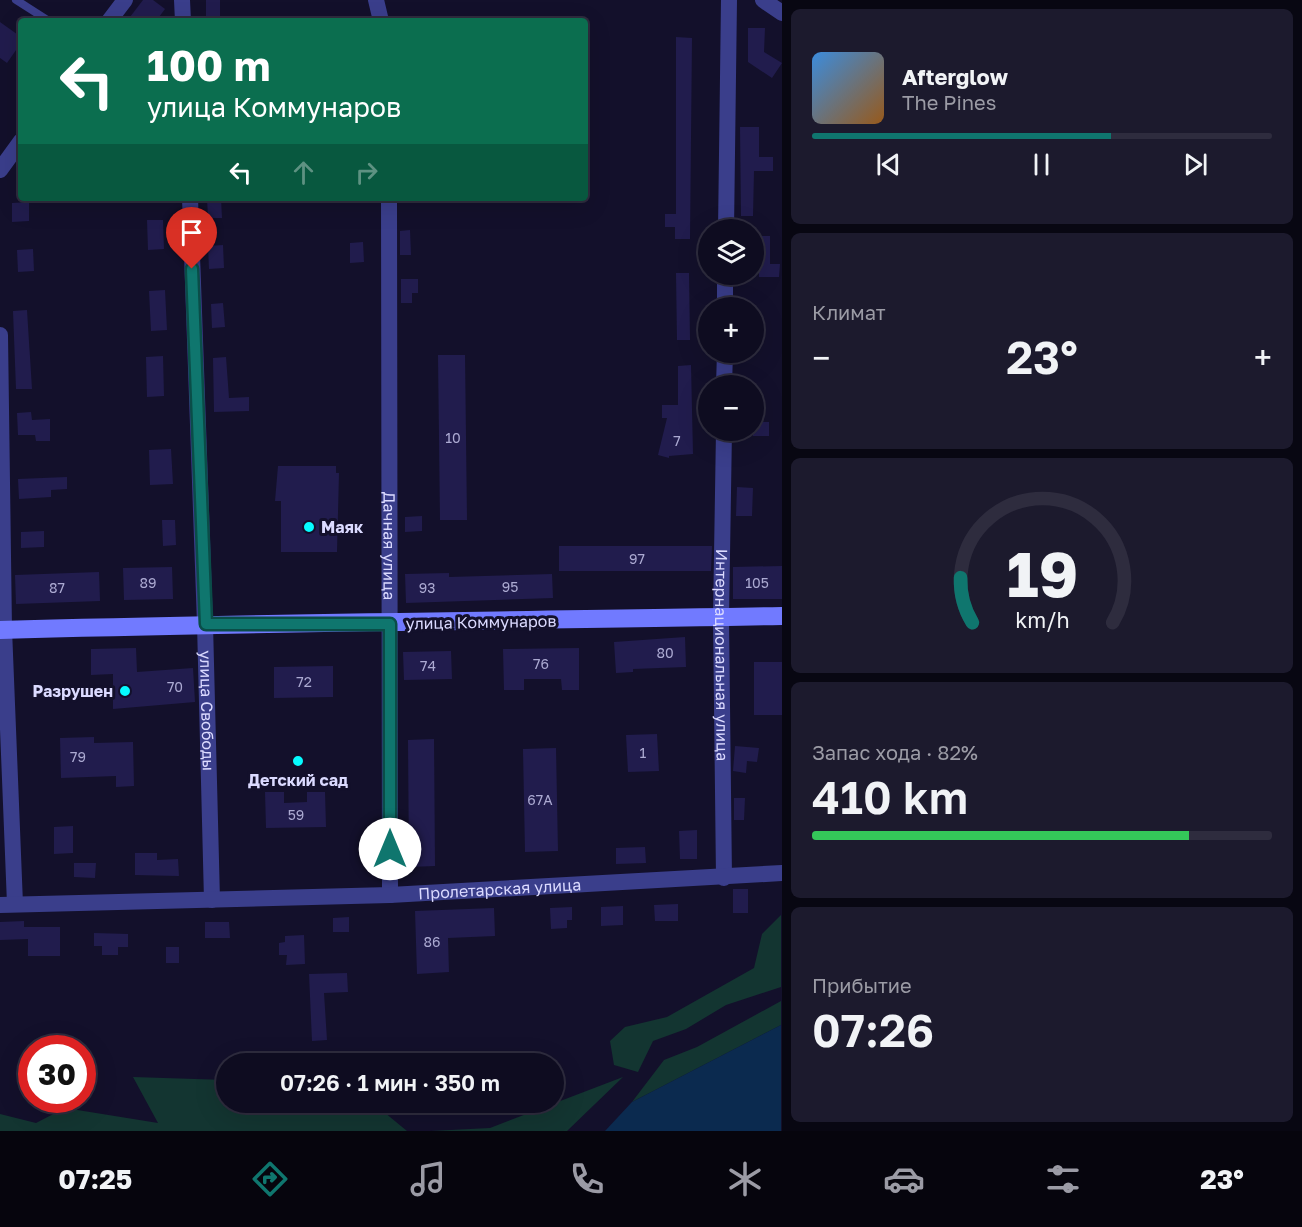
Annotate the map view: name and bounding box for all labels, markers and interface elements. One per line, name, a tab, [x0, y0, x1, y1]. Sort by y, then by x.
text: 100 m	[147, 40, 270, 90]
icon: left	[48, 42, 126, 120]
text: Afterglow	[902, 63, 1008, 90]
text: The Pines	[902, 90, 996, 114]
text: улица Коммунаров	[147, 91, 401, 123]
icon: previous	[872, 148, 905, 181]
icon: pause	[1025, 148, 1058, 181]
icon: next	[1179, 148, 1212, 181]
icon: left	[224, 156, 257, 189]
icon: ahead	[287, 156, 320, 189]
icon: right	[350, 156, 383, 189]
pin	[166, 207, 217, 269]
icon: arrive	[175, 216, 208, 249]
map controls	[698, 219, 764, 441]
button: layers	[698, 219, 764, 285]
button: +	[698, 297, 764, 363]
text: Климат	[812, 300, 886, 324]
text: 23°	[1006, 330, 1078, 384]
text: −	[812, 338, 830, 377]
text: +	[1254, 338, 1272, 377]
button: −	[698, 375, 764, 441]
house number: 10	[445, 429, 461, 446]
house number: 7	[673, 432, 681, 449]
street label: Дачная улица	[379, 492, 400, 600]
place label: Маяк	[321, 517, 364, 537]
marker: Маяк	[302, 520, 316, 534]
text: 19	[1006, 536, 1078, 611]
street label: Интернациональная улица	[711, 549, 733, 761]
house number: 97	[629, 550, 645, 567]
house number: 89	[139, 574, 157, 591]
house number: 105	[745, 574, 769, 591]
house number: 95	[502, 578, 518, 595]
house number: 87	[49, 579, 65, 596]
house number: 93	[419, 579, 435, 596]
text: km/h	[1015, 607, 1069, 633]
street label: улица Коммунаров	[406, 611, 556, 633]
house number: 80	[656, 644, 674, 661]
street label: улица Свободы	[196, 650, 219, 771]
house number: 76	[533, 655, 549, 672]
house number: 74	[420, 657, 436, 674]
house number: 72	[296, 673, 312, 690]
house number: 70	[167, 678, 183, 695]
place label: Разрушен	[33, 681, 113, 701]
marker: Разрушен	[118, 684, 132, 698]
text: Запас хода · 82%	[812, 740, 978, 764]
house number: 1	[640, 744, 647, 761]
house number: 79	[70, 748, 86, 765]
marker: Детский сад	[291, 754, 305, 768]
place label: Детский сад	[248, 770, 348, 790]
text: 410 km	[812, 770, 968, 824]
house number: 67А	[527, 791, 553, 808]
house number: 59	[288, 806, 304, 823]
position arrow	[358, 817, 422, 881]
street label: Пролетарская улица	[418, 874, 582, 903]
house number: 86	[423, 933, 441, 950]
text: Прибытие	[812, 973, 912, 997]
text: 07:26	[812, 1003, 934, 1057]
speed limit sign: 30	[18, 1035, 96, 1113]
text: 07:26 · 1 мин · 350 m	[280, 1069, 500, 1096]
icon: directions	[249, 1158, 291, 1200]
icon: music	[407, 1158, 449, 1200]
icon: phone	[566, 1158, 608, 1200]
icon: climate	[724, 1158, 766, 1200]
icon: car	[883, 1158, 925, 1200]
icon: filters	[1042, 1158, 1084, 1200]
text: 07:25	[58, 1163, 132, 1195]
text: 23°	[1200, 1163, 1244, 1195]

